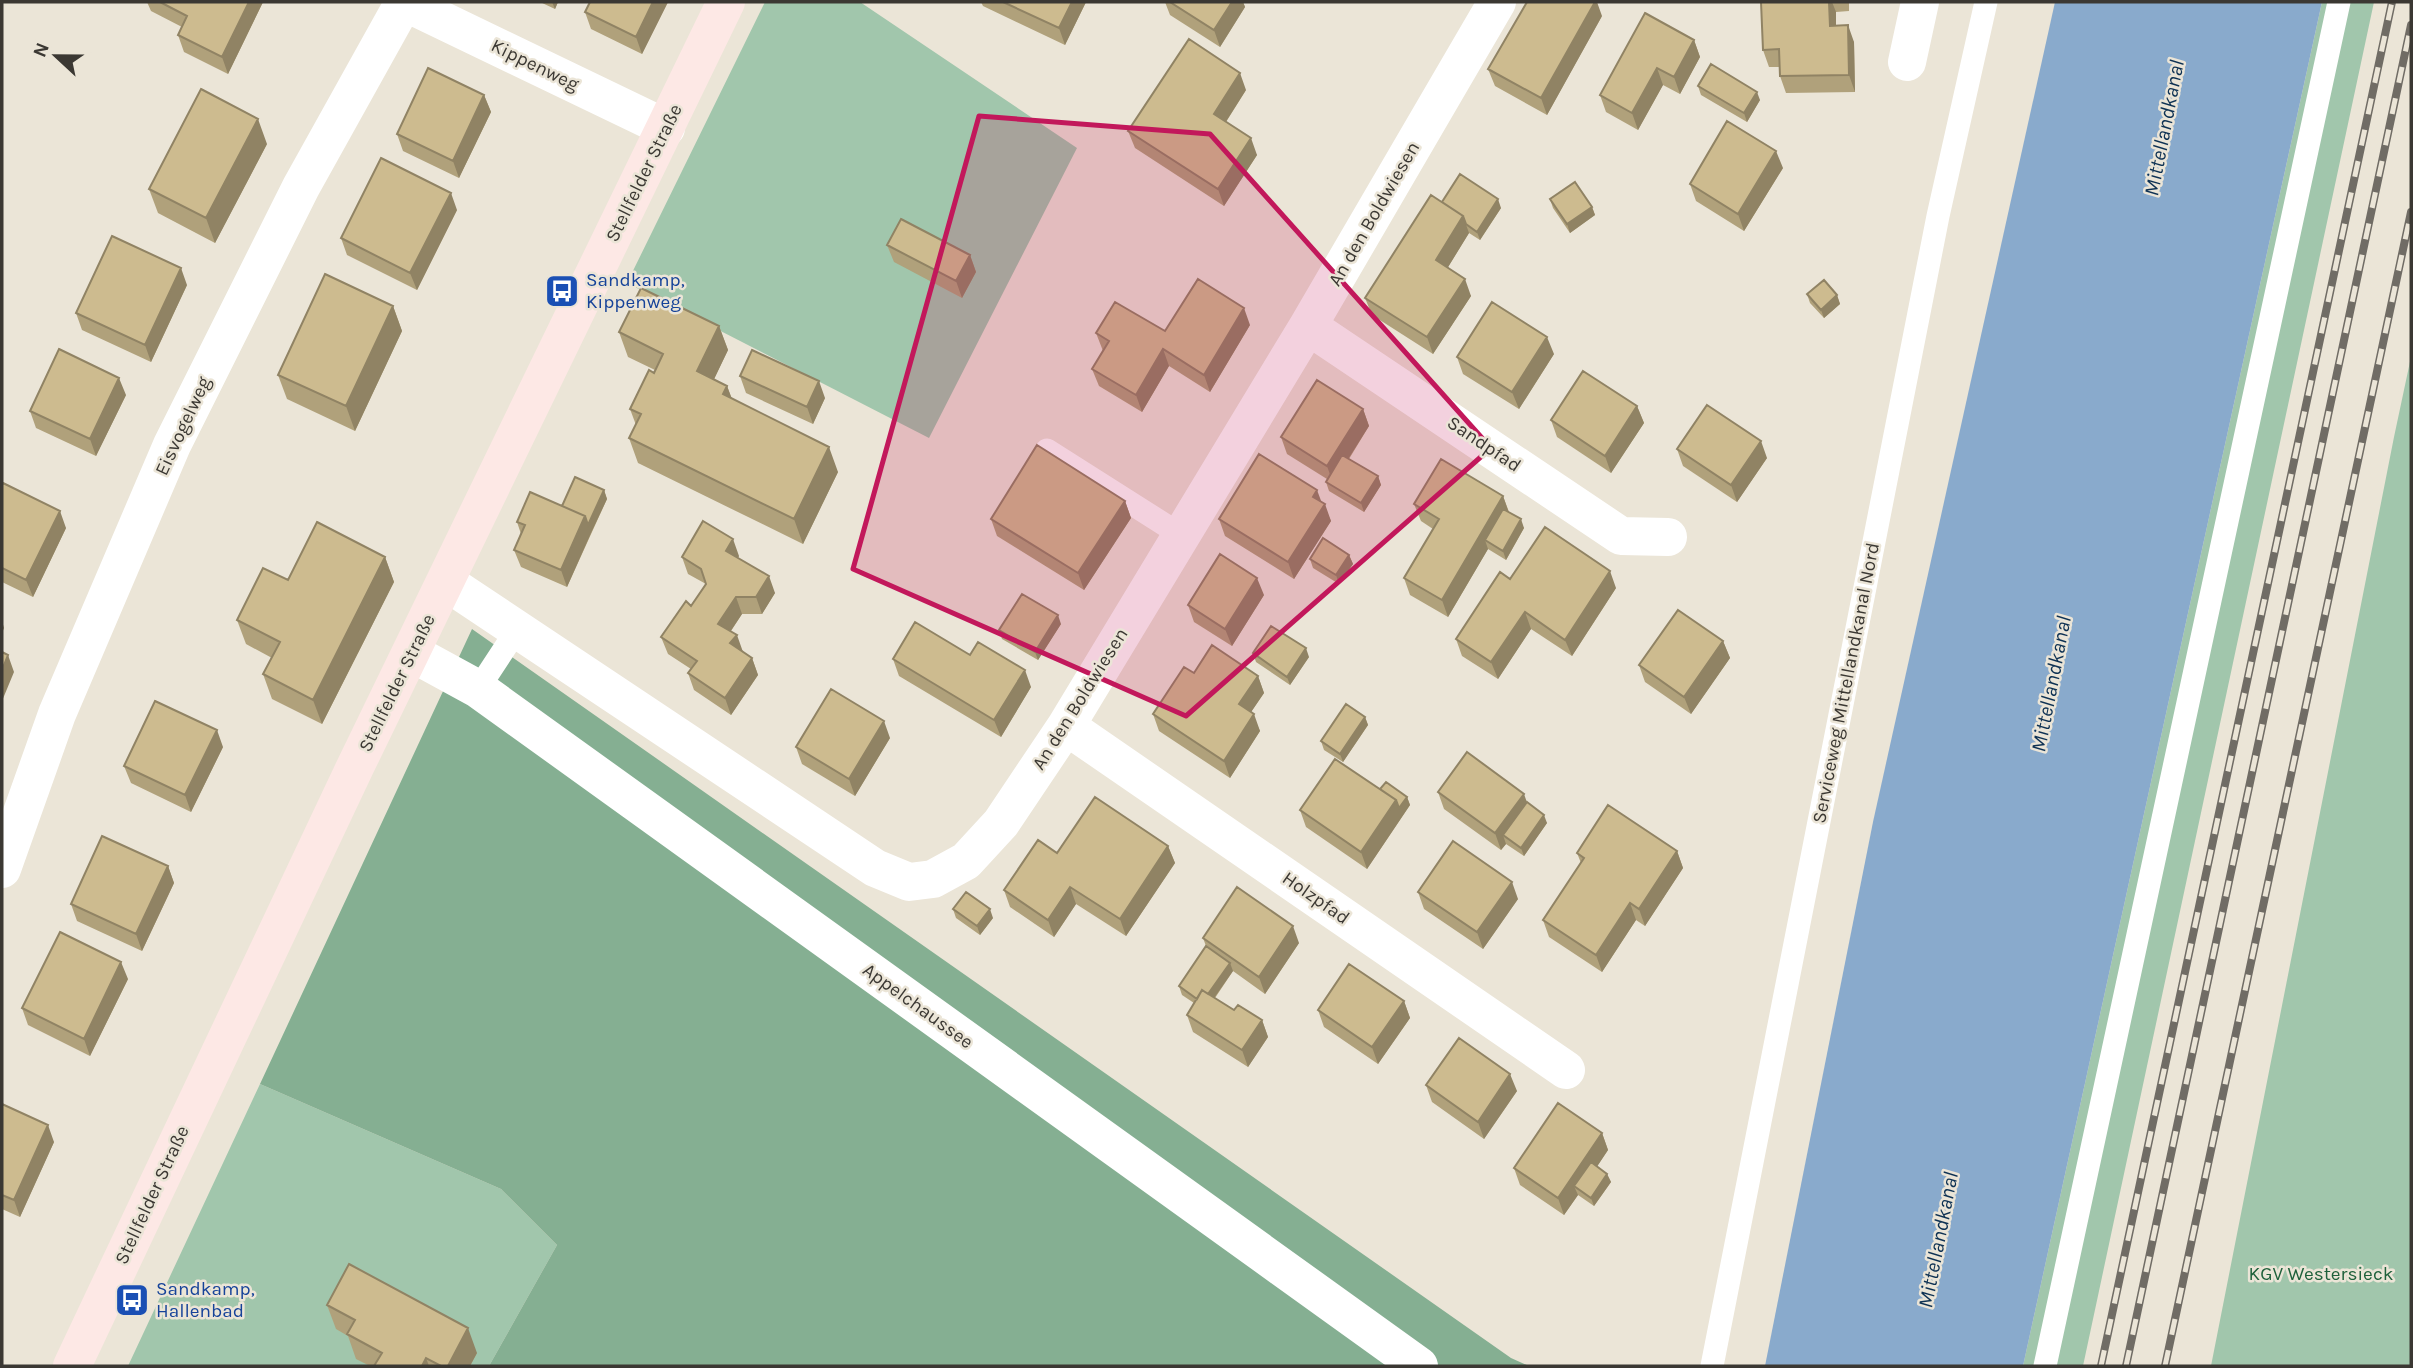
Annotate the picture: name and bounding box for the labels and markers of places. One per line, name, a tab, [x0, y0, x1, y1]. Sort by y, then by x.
place label: Sandkamp, Kippenweg	[586, 269, 685, 313]
bus stop icon: Sandkamp, Kippenweg	[543, 272, 581, 310]
place label: Sandkamp, Hallenbad	[156, 1278, 255, 1322]
bus stop icon: Sandkamp, Hallenbad	[113, 1281, 151, 1319]

